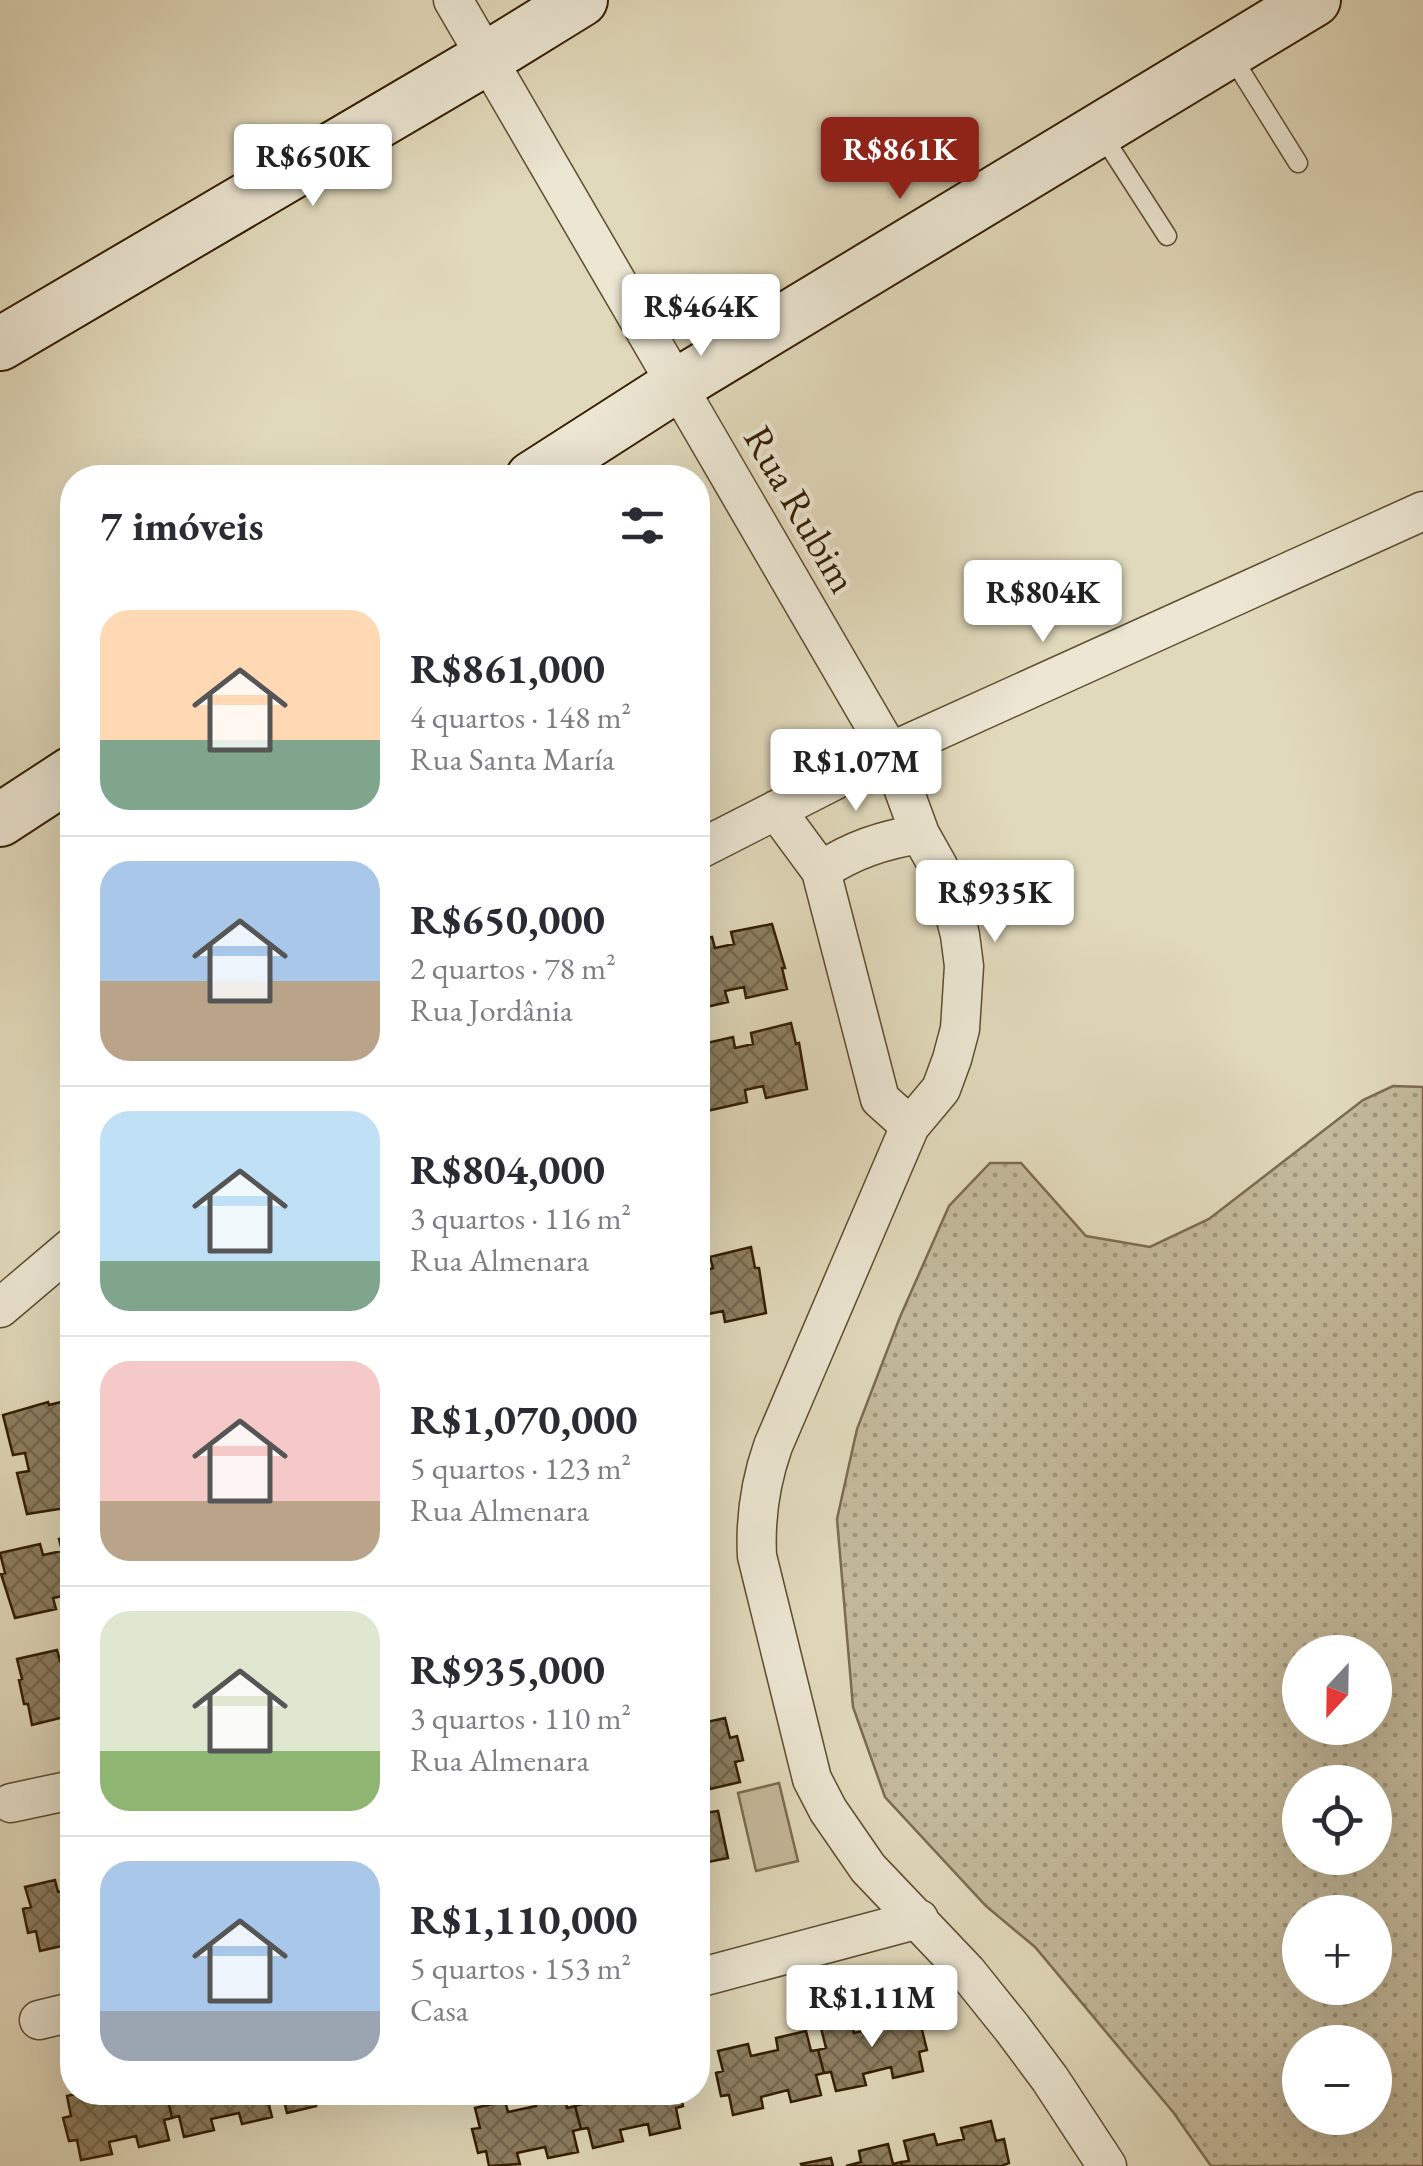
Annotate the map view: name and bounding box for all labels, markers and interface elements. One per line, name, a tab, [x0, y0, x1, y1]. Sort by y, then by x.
pin: R$861K	[819, 117, 981, 202]
pin: R$650K	[232, 124, 394, 209]
text: R$861K	[843, 128, 957, 170]
text: R$650K	[256, 135, 370, 177]
pin: R$464K	[620, 274, 782, 359]
text: R$464K	[644, 285, 758, 327]
street label: Rua Rubim	[732, 416, 870, 602]
text: 7 imóveis	[100, 498, 264, 553]
icon: filters	[615, 498, 670, 553]
pin: R$804K	[962, 560, 1124, 645]
text: R$804K	[986, 571, 1100, 613]
text: R$861,000	[410, 641, 605, 696]
icon: home	[180, 650, 300, 770]
text: 4 quartos · 148 m²	[410, 696, 631, 738]
pin: R$1.07M	[764, 729, 948, 814]
text: Rua Santa María	[410, 738, 615, 780]
text: R$1.07M	[792, 740, 920, 782]
pin: R$935K	[914, 860, 1076, 945]
text: R$935K	[938, 871, 1052, 913]
text: R$650,000	[410, 892, 605, 947]
icon: home	[180, 901, 300, 1021]
text: 2 quartos · 78 m²	[410, 947, 616, 989]
text: Rua Jordânia	[410, 989, 573, 1031]
text: R$804,000	[410, 1142, 605, 1197]
icon: home	[180, 1151, 300, 1271]
text: 3 quartos · 116 m²	[410, 1197, 631, 1239]
text: Rua Almenara	[410, 1239, 589, 1281]
text: R$1,070,000	[410, 1392, 638, 1447]
icon: home	[180, 1401, 300, 1521]
text: 5 quartos · 123 m²	[410, 1447, 631, 1489]
text: Rua Almenara	[410, 1489, 589, 1531]
north arrow	[1282, 1635, 1392, 1745]
map controls	[1282, 1635, 1392, 2135]
text: R$935,000	[410, 1642, 605, 1697]
icon: home	[180, 1651, 300, 1771]
text: 3 quartos · 110 m²	[410, 1697, 631, 1739]
text: Rua Almenara	[410, 1739, 589, 1781]
button: locate	[1282, 1765, 1392, 1875]
text: R$1,110,000	[410, 1892, 638, 1947]
button: +	[1282, 1895, 1392, 2005]
icon: home	[180, 1901, 300, 2021]
text: 5 quartos · 153 m²	[410, 1947, 631, 1989]
pin: R$1.11M	[780, 1965, 964, 2050]
text: R$1.11M	[808, 1976, 936, 2018]
text: Casa	[410, 1989, 469, 2031]
button: −	[1282, 2025, 1392, 2135]

